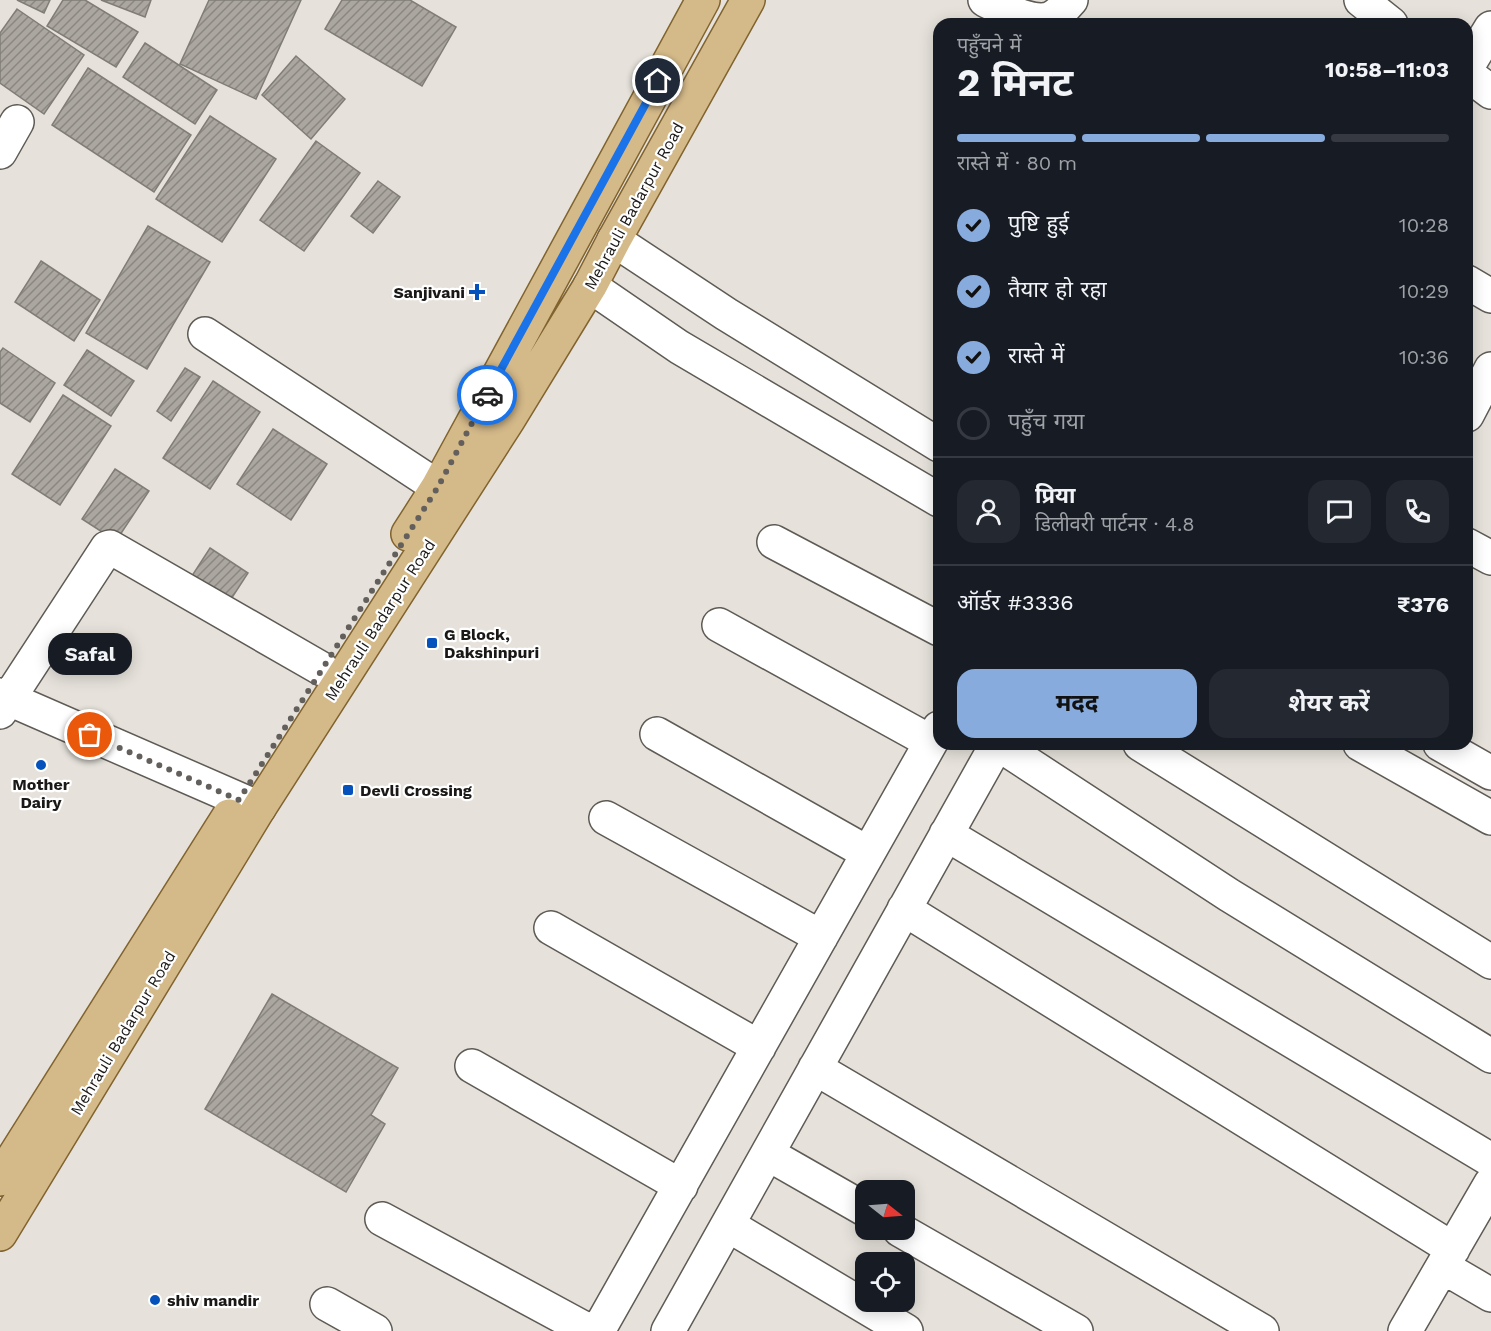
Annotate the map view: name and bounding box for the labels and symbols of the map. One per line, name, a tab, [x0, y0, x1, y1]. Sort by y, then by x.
pin	[632, 55, 683, 106]
street label: Mehrauli Badarpur Road	[580, 119, 688, 293]
place label: Sanjivani	[394, 283, 465, 302]
marker: Sanjivani	[470, 285, 484, 299]
courier	[457, 365, 517, 425]
street label: Mehrauli Badarpur Road	[321, 536, 439, 704]
place label: G Block, Dakshinpuri	[444, 625, 539, 662]
callout: Safal	[48, 633, 132, 675]
marker: G Block, Dakshinpuri	[425, 636, 439, 650]
pin	[64, 709, 115, 760]
marker: Mother Dairy	[34, 758, 48, 772]
place label: Mother Dairy	[12, 775, 70, 812]
place label: Devli Crossing	[360, 781, 472, 800]
marker: Devli Crossing	[341, 783, 355, 797]
street label: Mehrauli Badarpur Road	[66, 947, 180, 1119]
north arrow	[855, 1180, 915, 1240]
place label: shiv mandir	[167, 1291, 259, 1310]
marker: shiv mandir	[148, 1293, 162, 1307]

